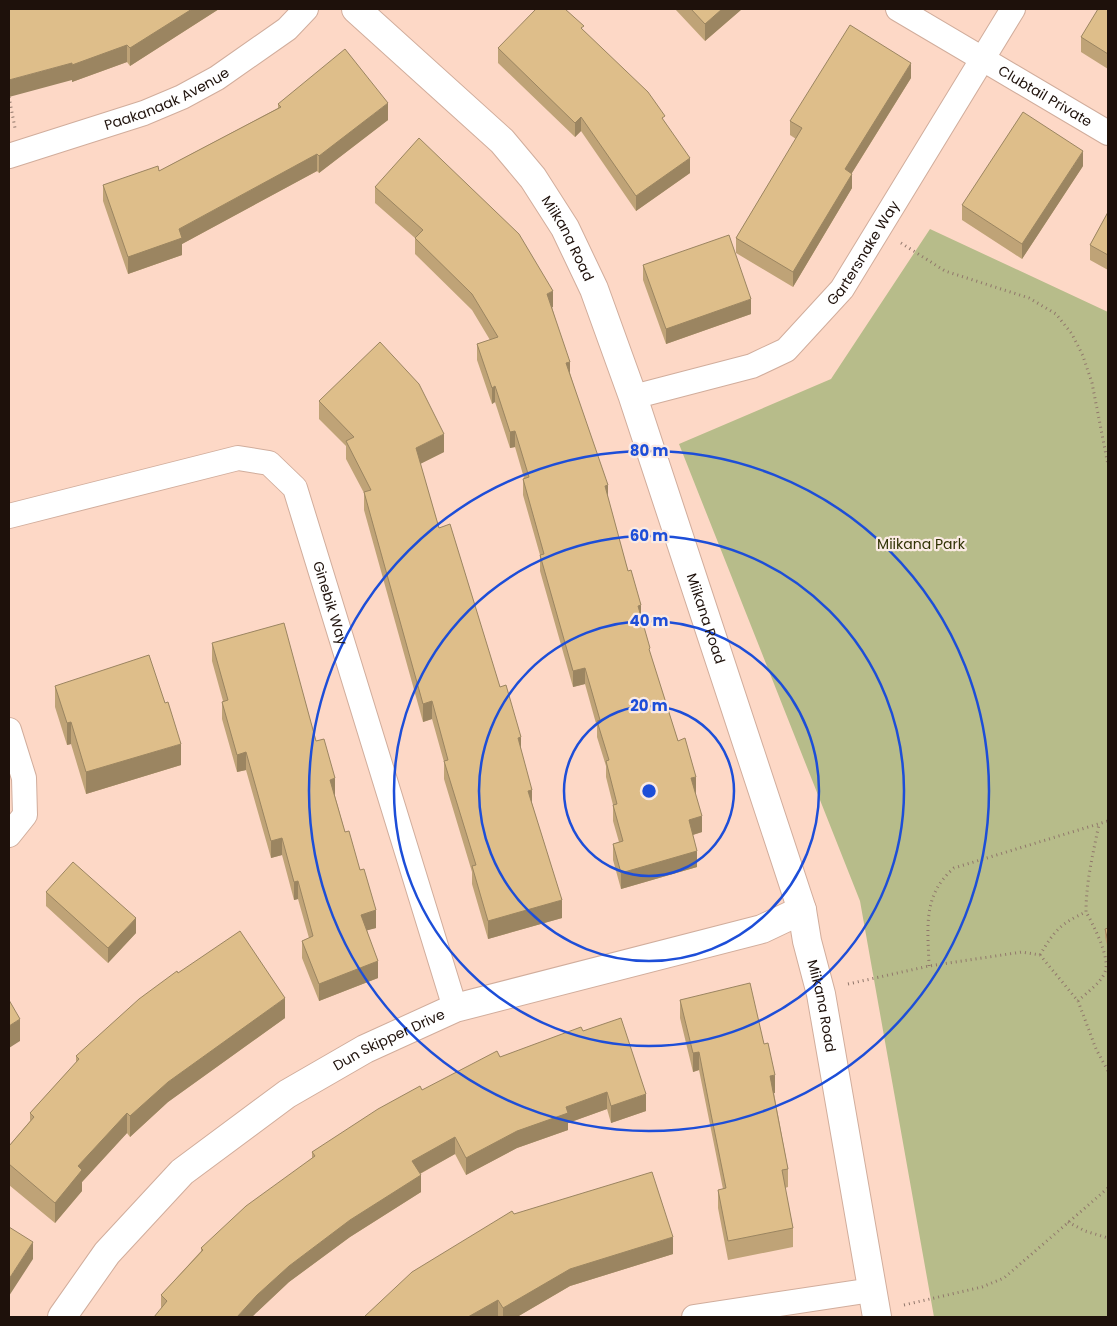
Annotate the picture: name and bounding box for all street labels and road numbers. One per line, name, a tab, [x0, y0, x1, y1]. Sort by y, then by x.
street label: Clubtail Private	[995, 60, 1096, 132]
street label: Paakanaak Avenue	[102, 62, 234, 135]
street label: Miikana Road	[537, 192, 599, 284]
street label: Gartersnake Way	[822, 196, 904, 310]
street label: Ginebik Way	[308, 558, 353, 648]
street label: Miikana Road	[682, 571, 730, 666]
street label: Miikana Road	[802, 957, 841, 1054]
street label: Dun Skipper Drive	[329, 1004, 448, 1075]

